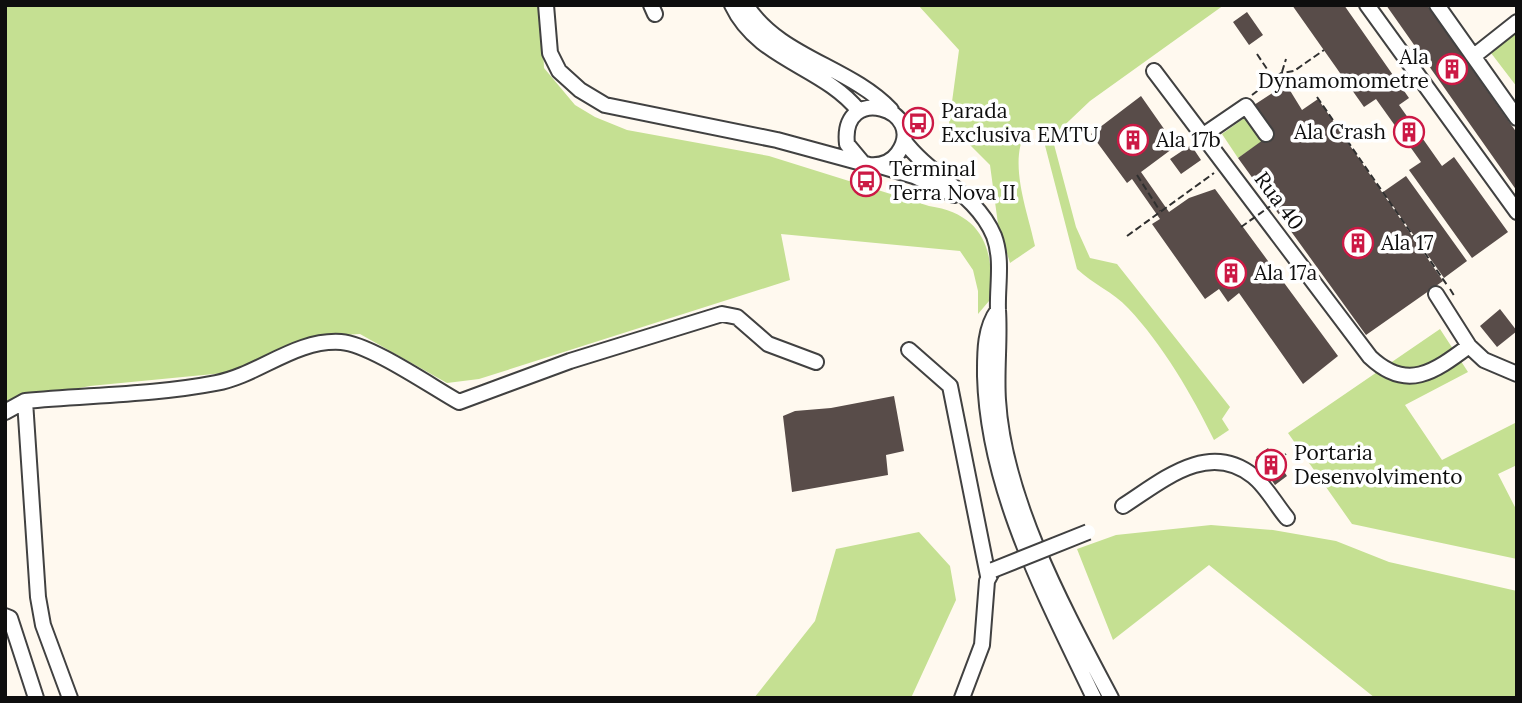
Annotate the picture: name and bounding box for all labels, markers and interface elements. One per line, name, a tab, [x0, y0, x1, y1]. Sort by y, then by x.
place label: Ala Dynamomometre	[1258, 43, 1429, 94]
building icon: Ala Dynamomometre	[1435, 52, 1469, 86]
place label: Parada Exclusiva EMTU	[941, 97, 1099, 148]
bus stop icon: Parada Exclusiva EMTU	[901, 106, 935, 140]
building icon: Ala Crash	[1392, 115, 1426, 149]
place label: Ala Crash	[1293, 118, 1386, 145]
building icon: Ala 17b	[1116, 123, 1150, 157]
place label: Ala 17b	[1155, 126, 1221, 153]
place label: Terminal Terra Nova II	[889, 155, 1016, 206]
bus stop icon: Terminal Terra Nova II	[849, 164, 883, 198]
street label: Rua 40	[1249, 166, 1310, 235]
building icon: Ala 17	[1341, 226, 1375, 260]
place label: Ala 17	[1380, 229, 1434, 256]
building icon: Ala 17a	[1214, 256, 1248, 290]
place label: Ala 17a	[1253, 259, 1318, 286]
place label: Portaria Desenvolvimento	[1294, 439, 1463, 490]
building icon: Portaria Desenvolvimento	[1254, 448, 1288, 482]

